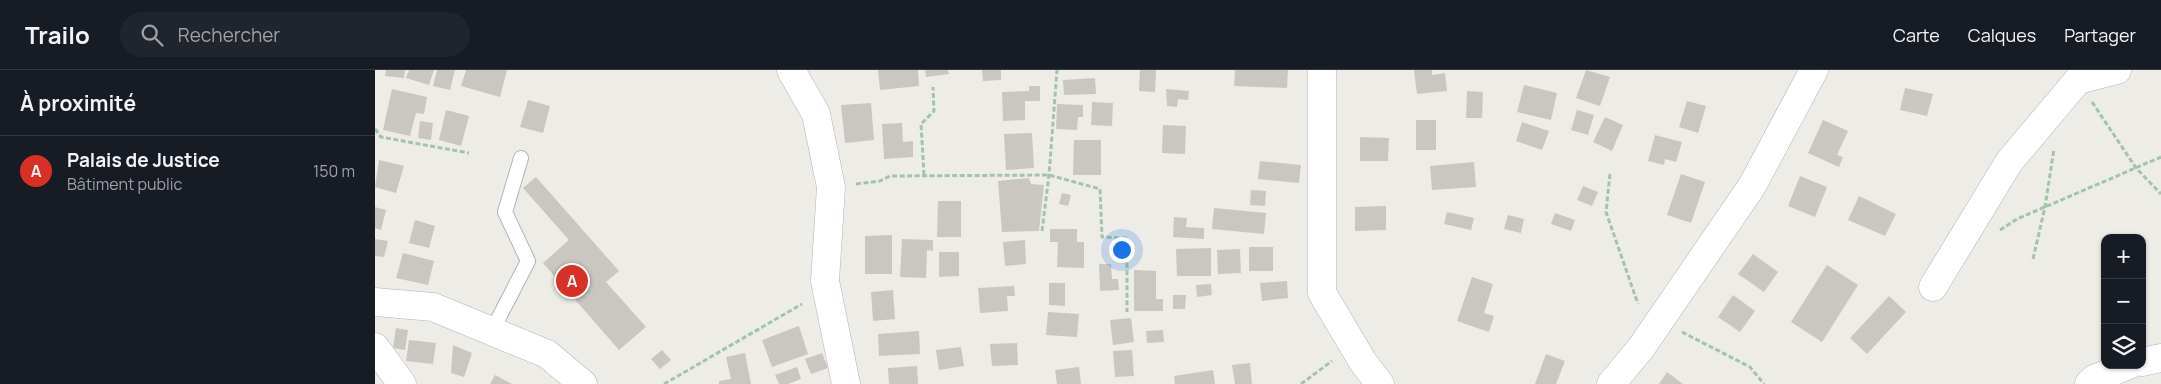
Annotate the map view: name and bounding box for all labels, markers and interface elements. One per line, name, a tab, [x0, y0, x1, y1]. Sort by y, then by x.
search box	[120, 12, 470, 57]
text: Trailo	[25, 18, 90, 51]
icon: search	[138, 21, 166, 49]
text: Rechercher	[178, 22, 280, 48]
text: Carte	[1893, 23, 1940, 47]
text: Calques	[1968, 23, 2036, 47]
text: Partager	[2064, 23, 2136, 47]
text: À proximité	[20, 89, 136, 117]
text: Palais de Justice	[67, 147, 220, 173]
text: A	[31, 160, 41, 182]
text: 150 m	[313, 160, 355, 182]
text: Bâtiment public	[67, 173, 182, 195]
map controls	[2101, 234, 2146, 369]
button: +	[2101, 234, 2146, 279]
your location	[1109, 237, 1135, 263]
pin: A	[556, 262, 588, 300]
button: −	[2101, 279, 2146, 324]
button: layers	[2101, 324, 2146, 369]

